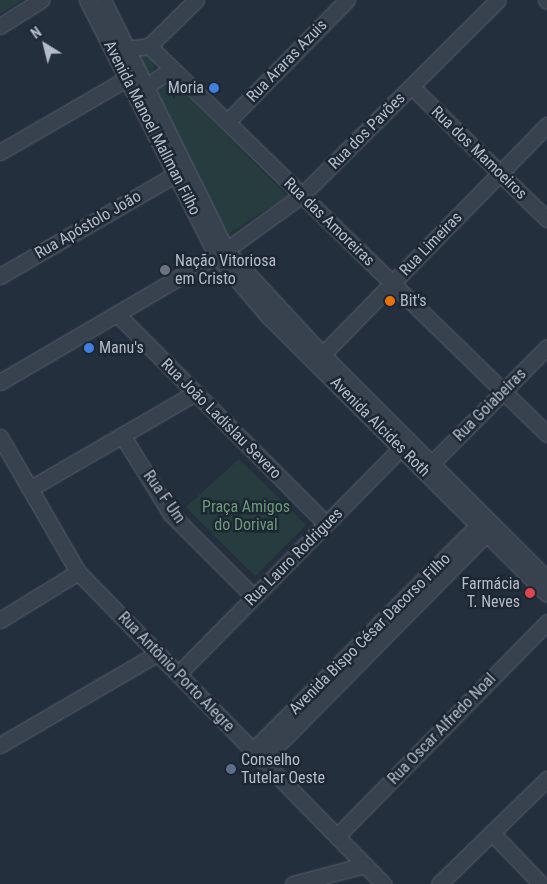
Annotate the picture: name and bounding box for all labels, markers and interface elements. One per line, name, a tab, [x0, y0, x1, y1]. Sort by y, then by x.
street label: Rua Araras Azuis	[243, 16, 331, 106]
north arrow	[20, 20, 70, 70]
text: N	[28, 24, 44, 42]
street label: Avenida Manoel Mallman Filho	[100, 38, 204, 218]
place label: Moria	[168, 78, 204, 98]
marker: Moria	[208, 82, 220, 94]
street label: Rua dos Pavões	[325, 89, 409, 173]
street label: Rua dos Mamoeiros	[427, 102, 531, 204]
street label: Rua das Amoreiras	[280, 174, 378, 270]
street label: Rua Apóstolo João	[31, 187, 145, 263]
street label: Rua Limeiras	[396, 208, 466, 280]
place label: Nação Vitoriosa em Cristo	[175, 251, 276, 289]
marker: Nação Vitoriosa em Cristo	[159, 264, 171, 276]
place label: Bit's	[400, 291, 427, 311]
marker: Bit's	[384, 295, 396, 307]
place label: Manu's	[99, 338, 144, 358]
marker: Manu's	[83, 342, 95, 354]
street label: Rua João Ladislau Severo	[157, 355, 285, 483]
street label: Rua Goiabeiras	[450, 365, 530, 445]
street label: Avenida Alcides Roth	[326, 373, 434, 481]
street label: Rua F Um	[139, 467, 189, 527]
park label: Praça Amigos do Dorival	[202, 497, 290, 535]
street label: Rua Lauro Rodrigues	[241, 504, 347, 610]
street label: Avenida Bispo César Dacorso Filho	[285, 549, 455, 719]
place label: Farmácia T. Neves	[462, 574, 520, 612]
marker: Farmácia T. Neves	[524, 587, 536, 599]
street label: Rua Antônio Porto Alegre	[114, 608, 238, 736]
street label: Rua Oscar Alfredo Noal	[384, 669, 500, 789]
place label: Conselho Tutelar Oeste	[241, 750, 325, 788]
marker: Conselho Tutelar Oeste	[225, 763, 237, 775]

